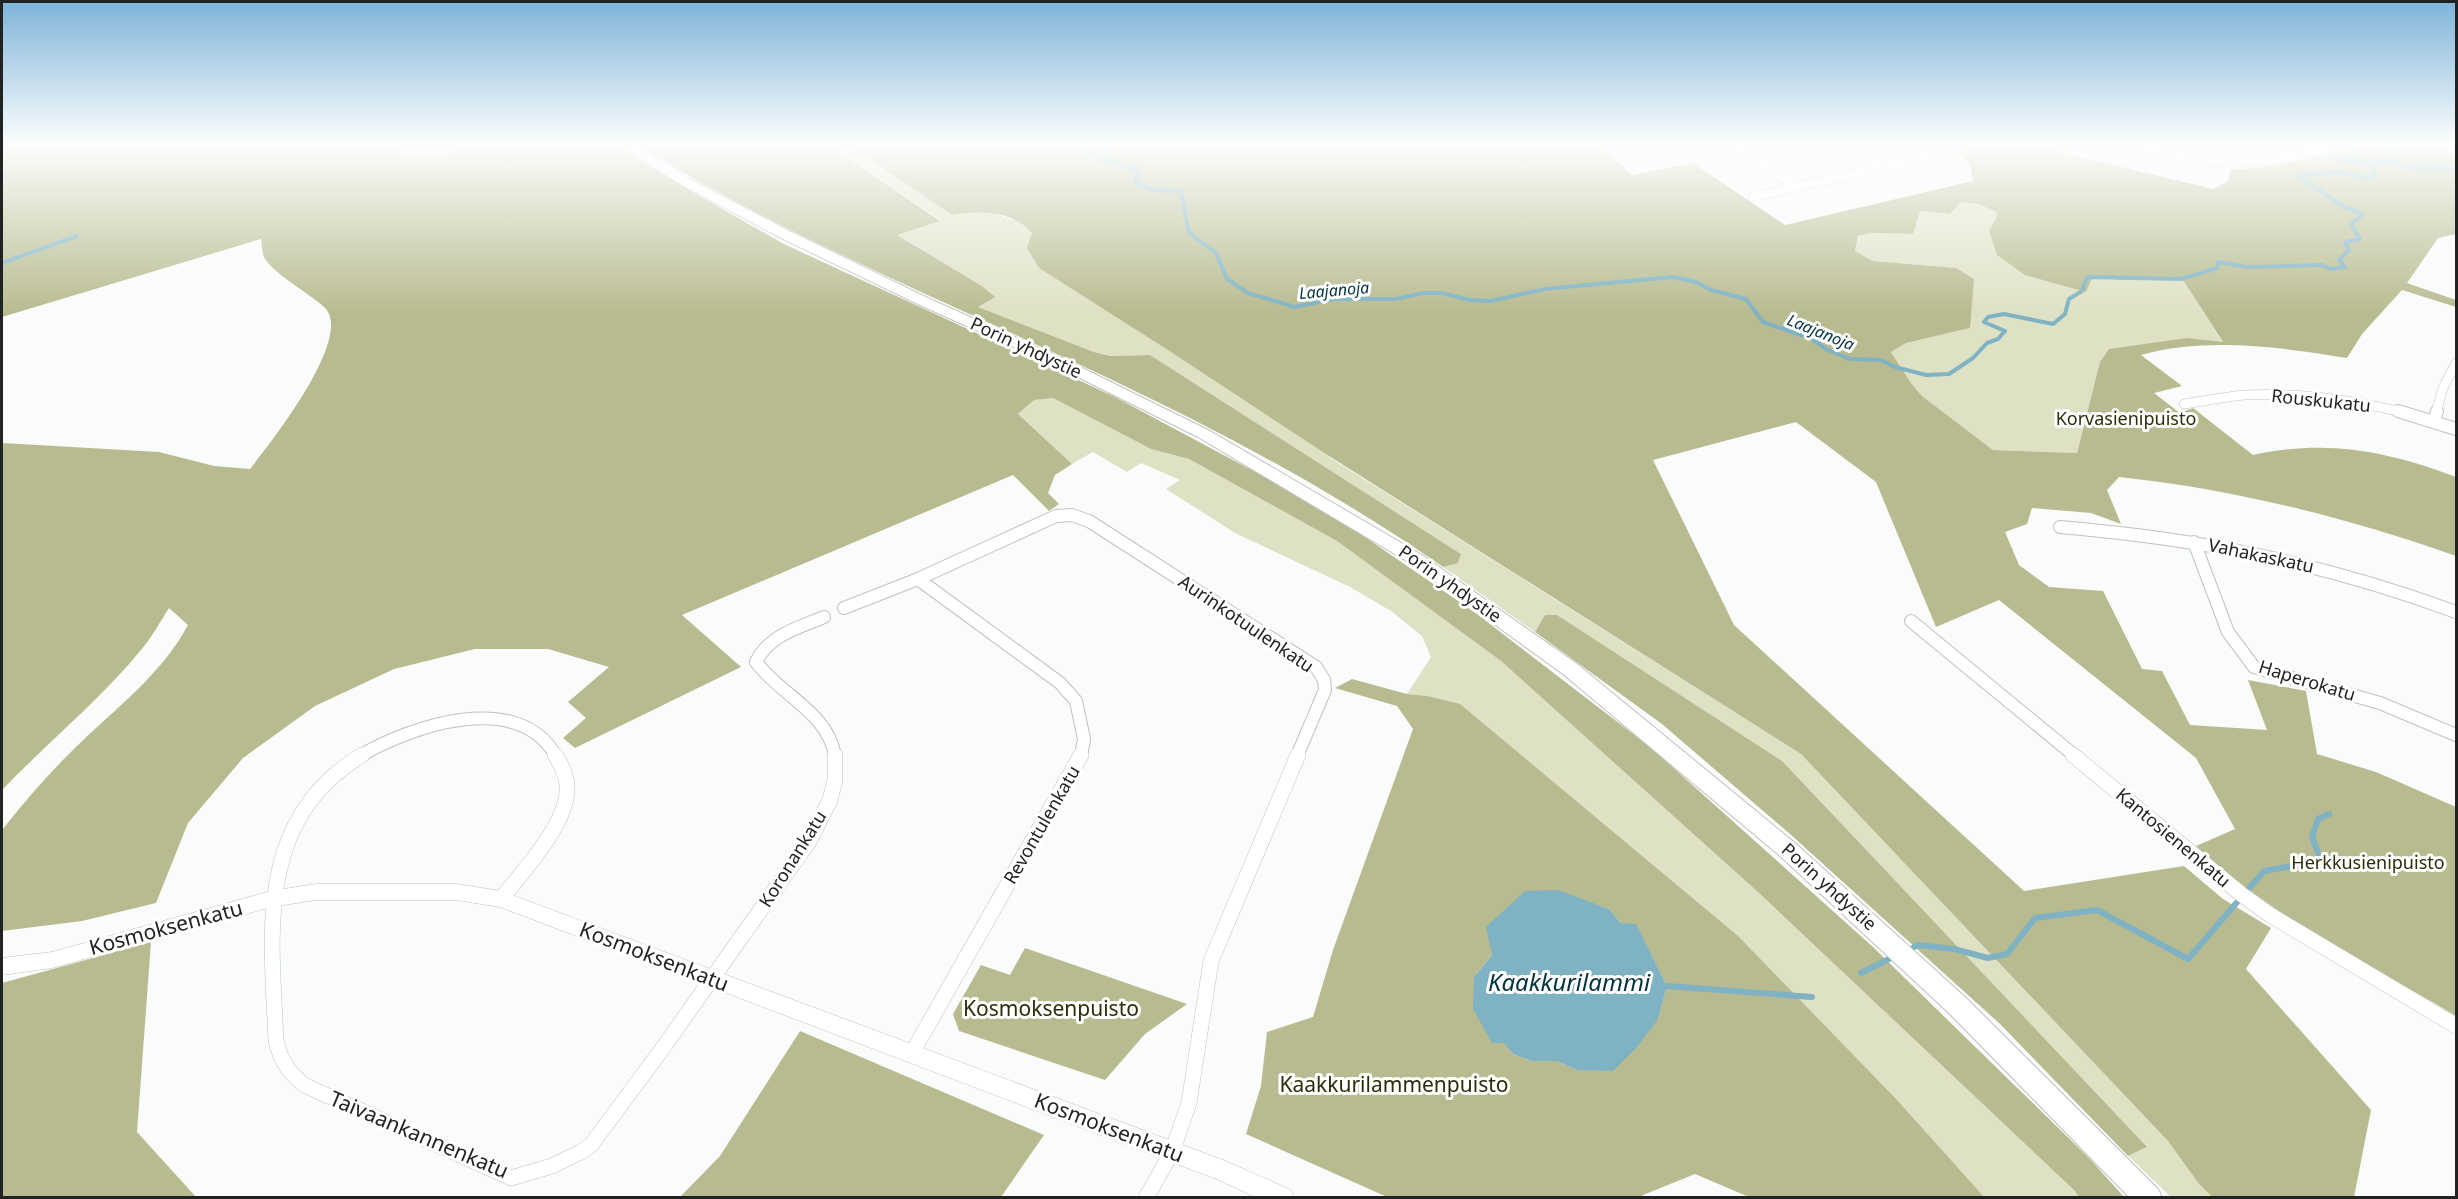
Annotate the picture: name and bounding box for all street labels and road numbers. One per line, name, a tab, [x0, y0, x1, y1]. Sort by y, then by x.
street label: Porin yhdystie	[967, 311, 1086, 383]
street label: Rouskukatu	[2270, 383, 2372, 417]
street label: Vahakaskatu	[2206, 532, 2316, 578]
street label: Porin yhdystie	[1394, 539, 1507, 627]
street label: Aurinkotuulenkatu	[1174, 569, 1319, 677]
street label: Haperokatu	[2256, 654, 2359, 706]
street label: Revontulenkatu	[997, 761, 1085, 888]
street label: Kantosienenkatu	[2111, 782, 2236, 892]
street label: Koronankatu	[753, 806, 831, 911]
street label: Porin yhdystie	[1777, 837, 1882, 935]
street label: Kosmoksenkatu	[86, 893, 246, 961]
street label: Kosmoksenkatu	[576, 915, 733, 997]
street label: Taivaankannenkatu	[326, 1084, 513, 1184]
street label: Kosmoksenkatu	[1031, 1086, 1188, 1168]

